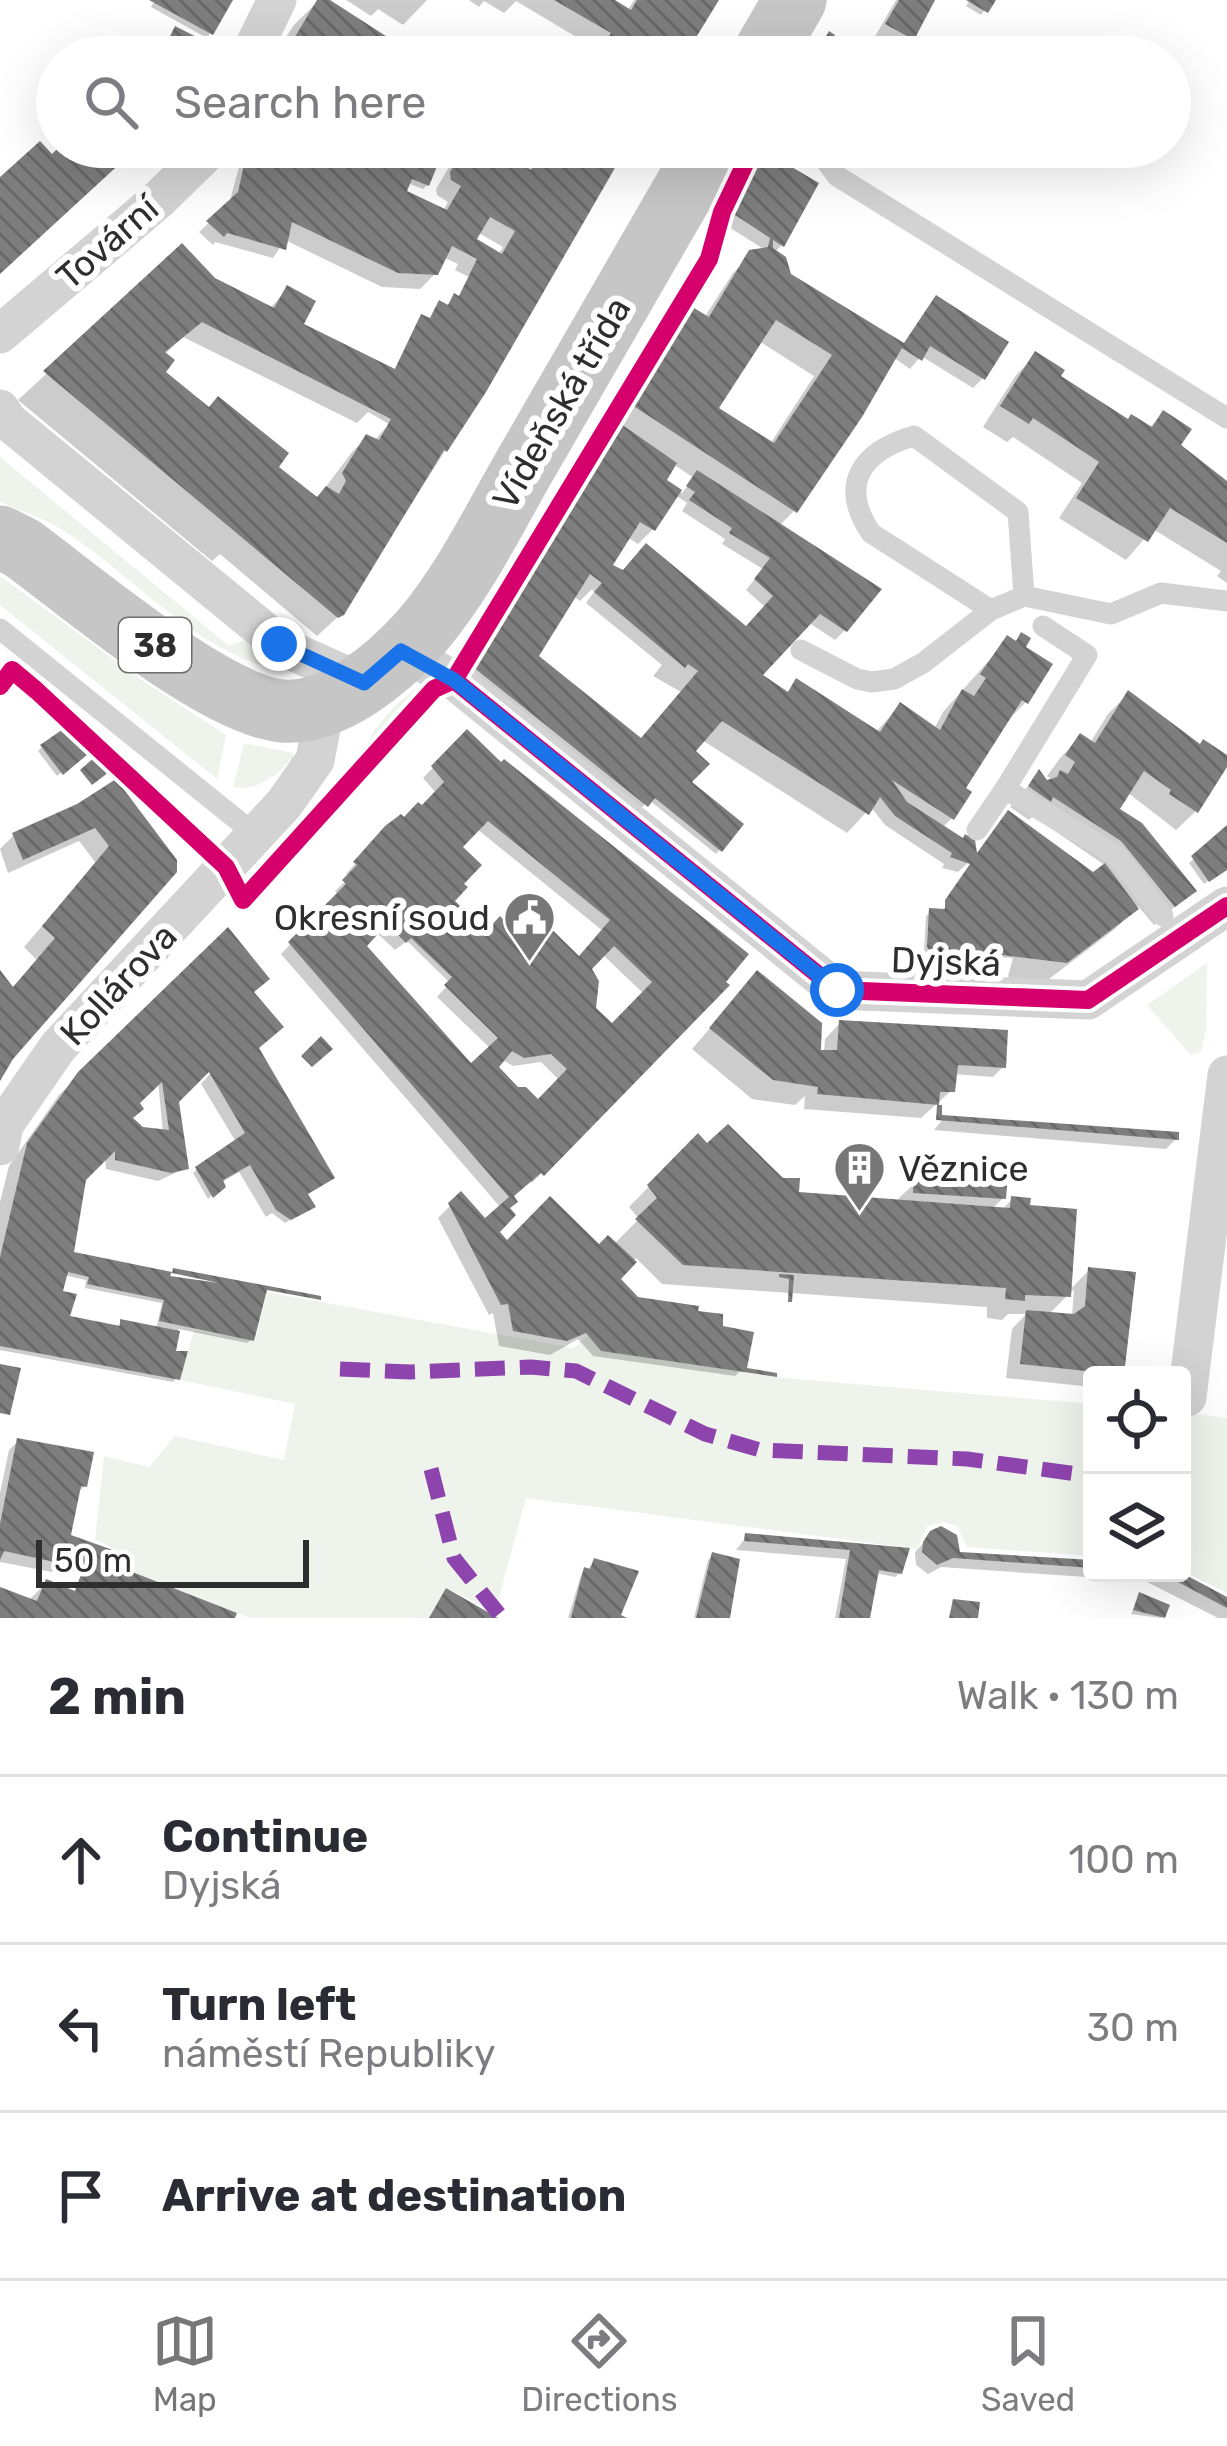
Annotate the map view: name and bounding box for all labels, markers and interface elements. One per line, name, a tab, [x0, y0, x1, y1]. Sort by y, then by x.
search box	[36, 36, 1191, 168]
icon: search	[78, 69, 144, 135]
text: Search here	[174, 76, 426, 129]
street label: Tovární	[48, 185, 169, 298]
street label: Vídeňská třída	[483, 290, 640, 517]
route end	[252, 617, 306, 671]
road number: 38	[119, 618, 191, 672]
public building icon: Okresní soud	[501, 889, 557, 963]
place label: Okresní soud	[274, 896, 490, 939]
street label: Kollárova	[51, 914, 186, 1054]
street label: Dyjská	[890, 938, 1002, 985]
route start	[810, 963, 864, 1017]
building icon: Věznice	[831, 1140, 887, 1214]
place label: Věznice	[898, 1147, 1029, 1190]
map controls	[1083, 1366, 1191, 1582]
button: locate	[1083, 1366, 1191, 1474]
button: layers	[1083, 1474, 1191, 1582]
scale bar	[36, 1534, 309, 1587]
text: 50 m	[54, 1541, 132, 1580]
text: 2 min	[48, 1666, 186, 1727]
text: Walk · 130 m	[957, 1673, 1179, 1719]
text: Continue	[162, 1810, 368, 1863]
icon: ahead	[48, 1827, 114, 1893]
text: 100 m	[1069, 1837, 1179, 1883]
text: Dyjská	[162, 1863, 281, 1909]
text: Turn left	[162, 1978, 356, 2031]
icon: left	[48, 1995, 114, 2061]
text: 30 m	[1087, 2005, 1179, 2051]
text: náměstí Republiky	[162, 2031, 495, 2077]
icon: arrive	[48, 2163, 114, 2229]
text: Arrive at destination	[162, 2169, 627, 2222]
tab: Map	[152, 2308, 218, 2419]
tab: Directions	[521, 2308, 678, 2419]
tab: Saved	[981, 2308, 1075, 2419]

